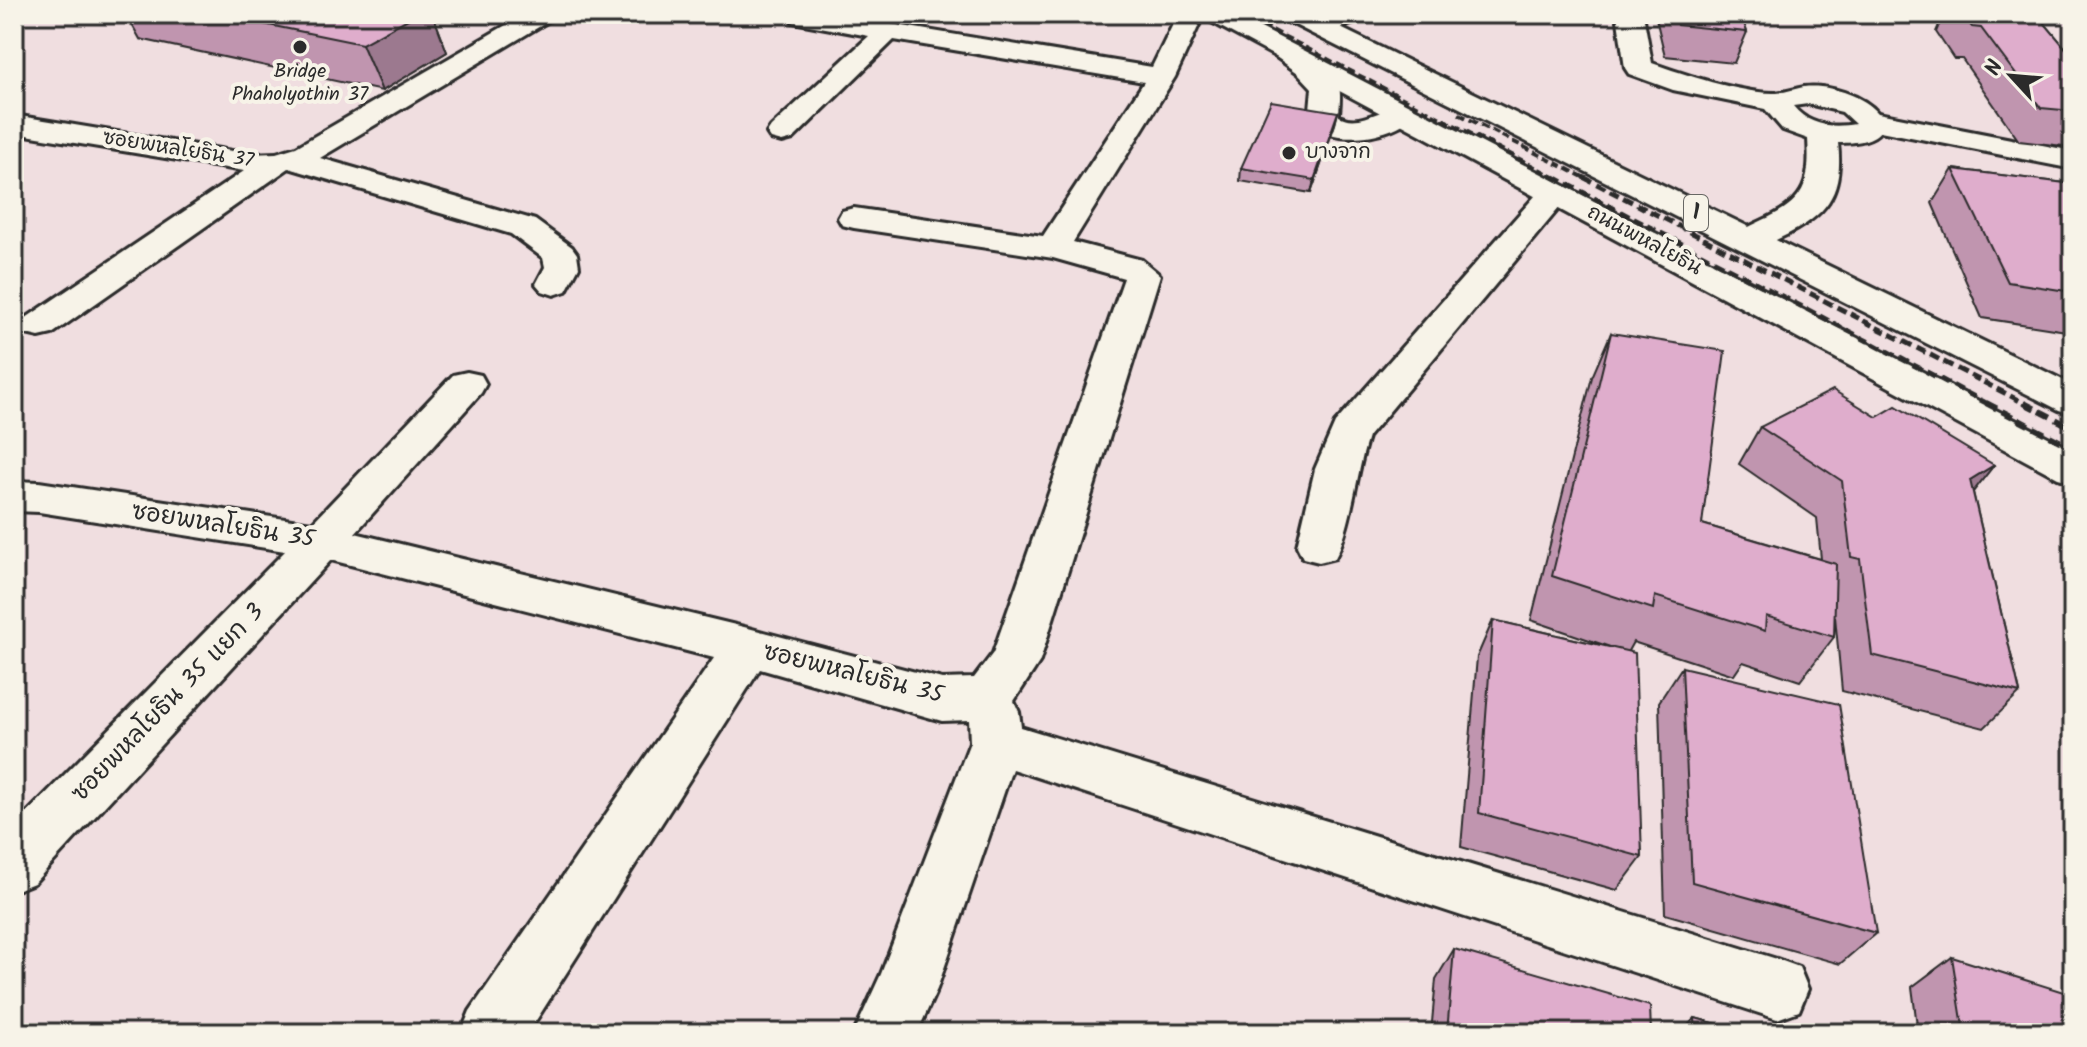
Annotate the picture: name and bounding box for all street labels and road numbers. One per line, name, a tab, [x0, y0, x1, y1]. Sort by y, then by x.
street label: ซอยพหลโยธิน 37	[100, 122, 257, 178]
road number: 1	[1684, 195, 1708, 231]
street label: ถนนพหลโยธิน	[1581, 197, 1707, 285]
street label: ซอยพหลโยธิน 35	[129, 492, 319, 560]
street label: ซอยพหลโยธิน 35 แยก 3	[62, 594, 274, 812]
street label: ซอยพหลโยธิน 35	[759, 633, 949, 716]

